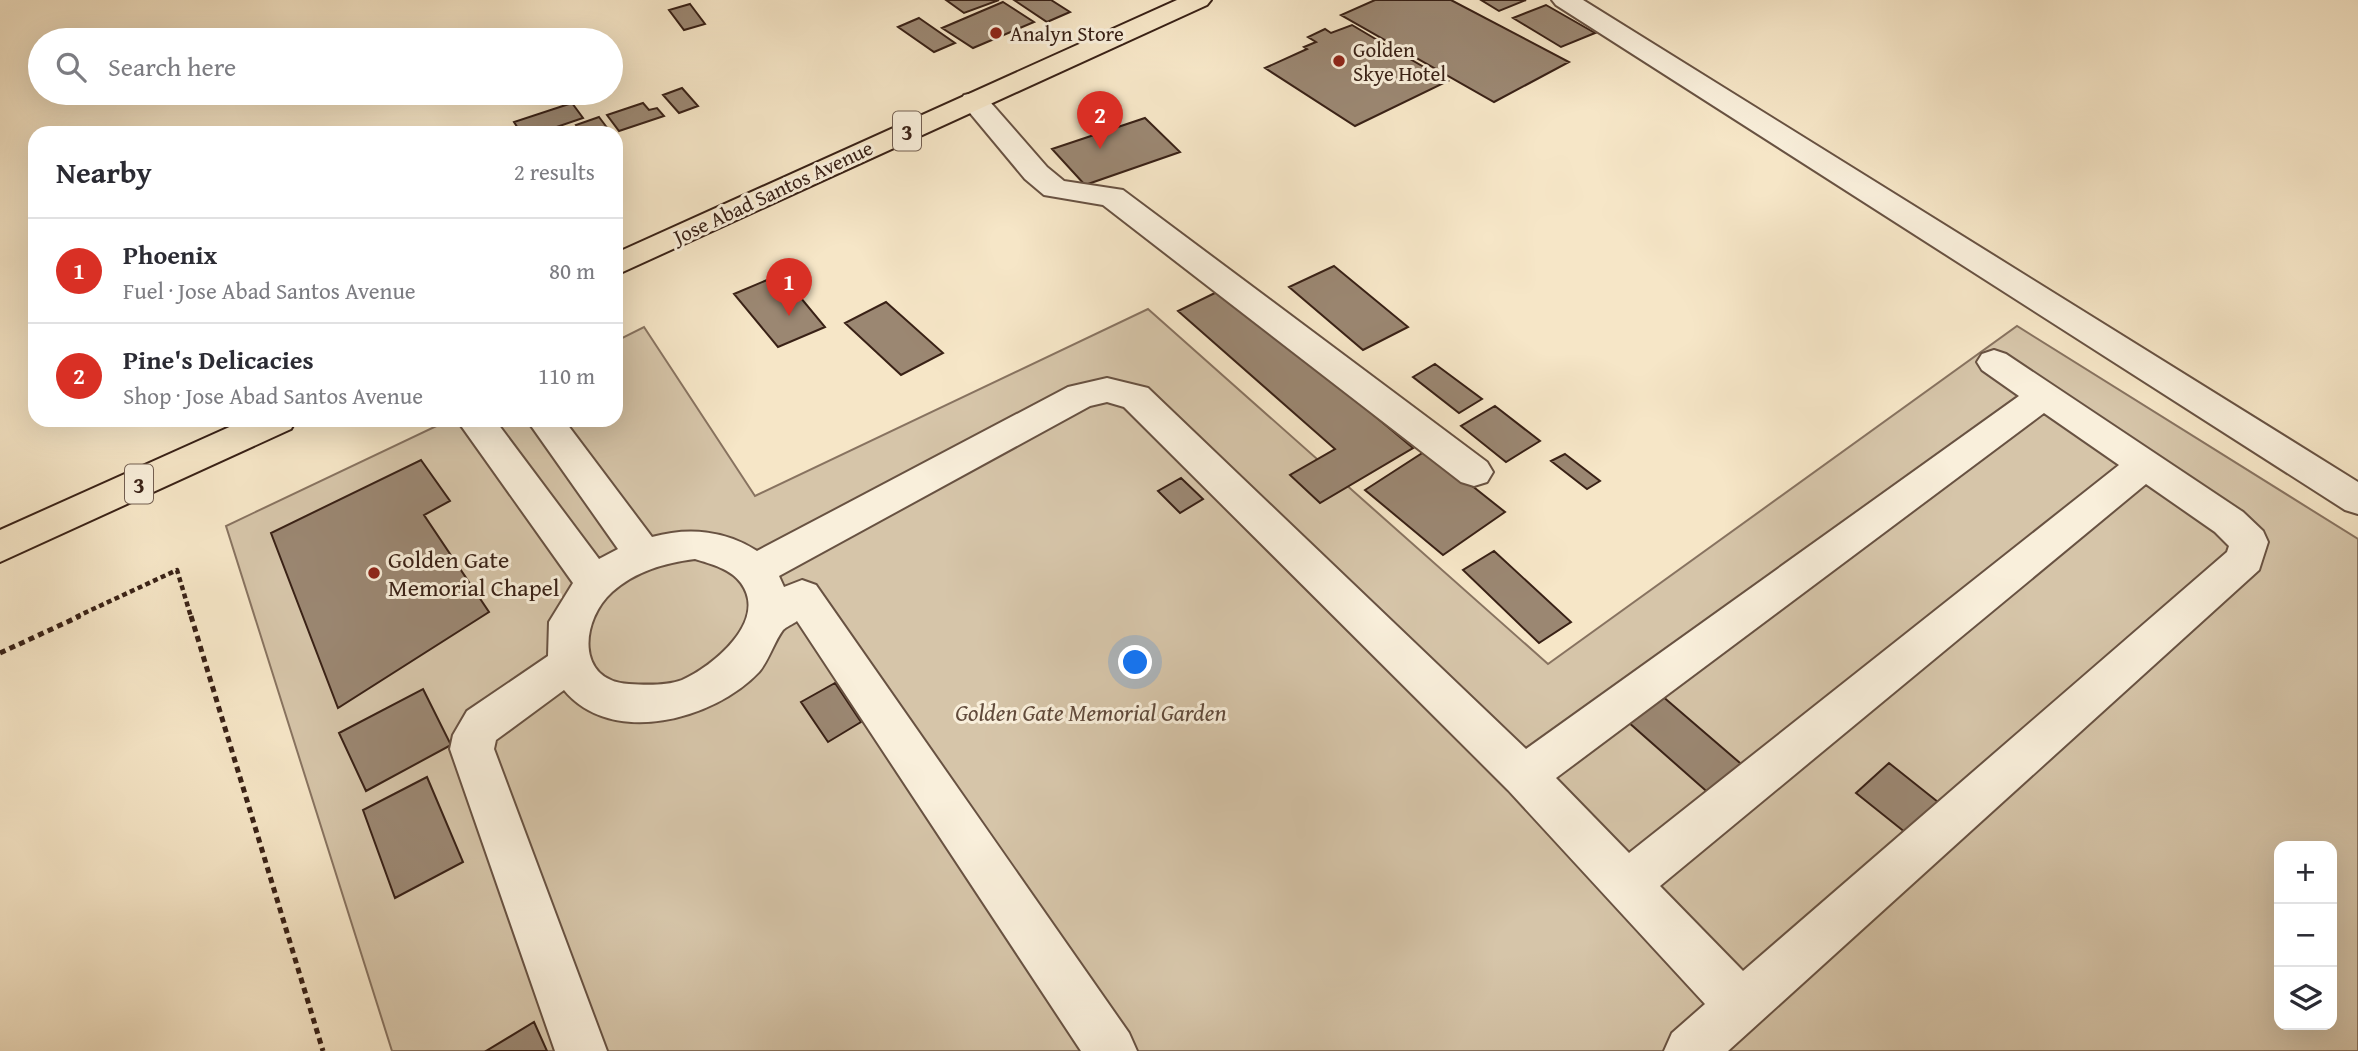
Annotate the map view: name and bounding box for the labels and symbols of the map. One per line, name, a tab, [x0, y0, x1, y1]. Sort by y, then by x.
place label: Analyn Store	[1010, 18, 1124, 49]
marker: Analyn Store	[988, 25, 1004, 41]
place label: Golden Skye Hotel	[1353, 34, 1446, 89]
marker: Golden Skye Hotel	[1331, 53, 1347, 69]
pin: 2	[1077, 91, 1123, 149]
road number: 3	[893, 112, 921, 150]
street label: Jose Abad Santos Avenue	[665, 132, 878, 253]
pin: 1	[766, 258, 812, 316]
road number: 3	[125, 464, 153, 504]
place label: Golden Gate Memorial Chapel	[388, 542, 560, 605]
marker: Golden Gate Memorial Chapel	[366, 565, 382, 581]
your location	[1118, 645, 1152, 679]
park label: Golden Gate Memorial Garden	[955, 695, 1227, 730]

